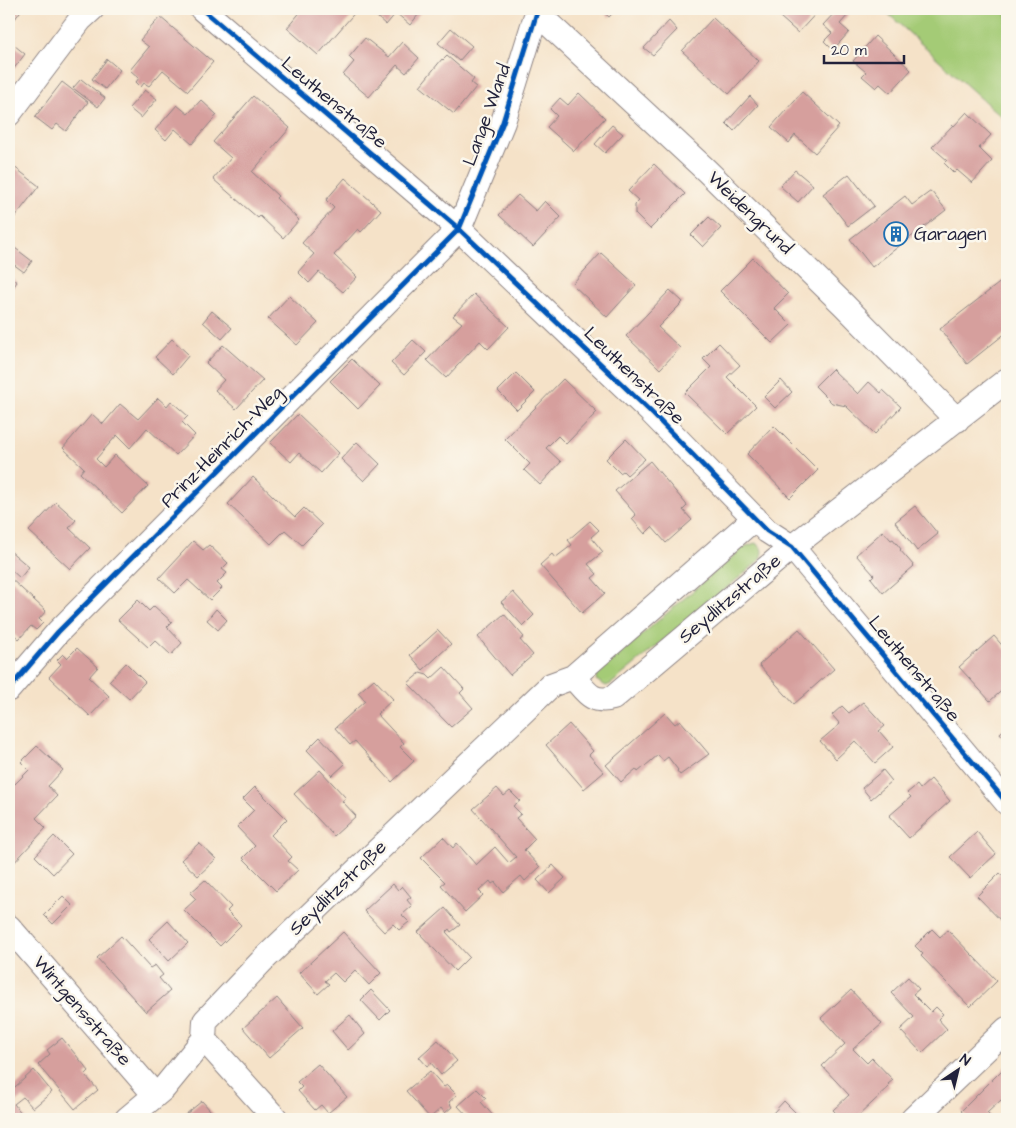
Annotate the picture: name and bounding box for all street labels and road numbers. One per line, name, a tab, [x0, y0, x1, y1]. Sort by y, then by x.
street label: Leuthenstraße	[275, 51, 393, 155]
street label: Lange Wand	[456, 60, 519, 170]
street label: Weidengrund	[700, 165, 799, 262]
street label: Leuthenstraße	[577, 321, 691, 431]
street label: Prinz-Heinrich-Weg	[155, 380, 290, 515]
street label: Seydlitzstraße	[673, 548, 788, 651]
street label: Leuthenstraße	[862, 610, 966, 728]
street label: Seydlitzstraße	[283, 834, 394, 942]
street label: Wintgensstraße	[26, 950, 138, 1073]

